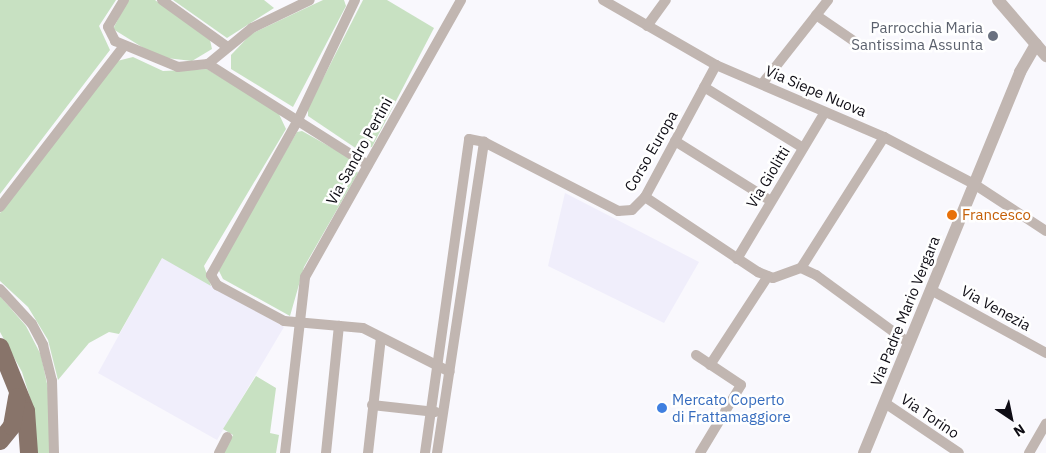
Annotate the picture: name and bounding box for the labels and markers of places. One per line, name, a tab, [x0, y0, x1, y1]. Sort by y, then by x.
place label: Parrocchia Maria Santissima Assunta	[851, 18, 983, 53]
marker: Parrocchia Maria Santissima Assunta	[987, 30, 999, 42]
place label: Francesco	[962, 206, 1031, 224]
marker: Francesco	[946, 209, 958, 221]
place label: Mercato Coperto di Frattamaggiore	[672, 390, 791, 425]
marker: Mercato Coperto di Frattamaggiore	[656, 402, 668, 414]

